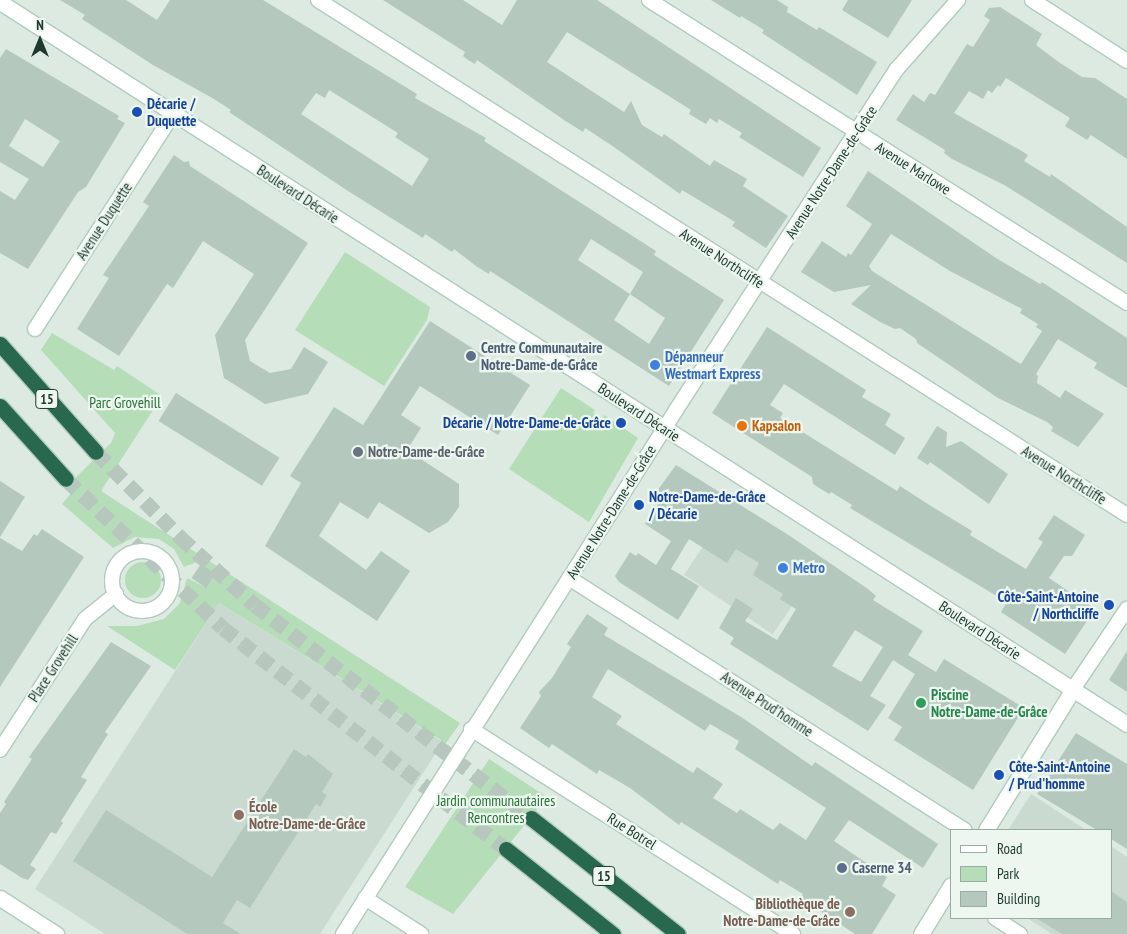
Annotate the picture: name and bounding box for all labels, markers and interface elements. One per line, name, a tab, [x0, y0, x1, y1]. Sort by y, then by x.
north arrow	[15, 15, 65, 65]
text: N	[36, 16, 44, 34]
place label: Décarie / Duquette	[147, 94, 197, 129]
street label: Avenue Notre-Dame-de-Grâce	[781, 102, 881, 242]
marker: Décarie / Duquette	[131, 106, 143, 118]
street label: Avenue Marlowe	[872, 138, 954, 198]
street label: Boulevard Décarie	[254, 161, 342, 227]
street label: Avenue Duquette	[72, 179, 136, 263]
street label: Avenue Northcliffe	[677, 224, 767, 292]
place label: Centre Communautaire Notre-Dame-de-Grâce	[481, 338, 603, 373]
place label: Dépanneur Westmart Express	[665, 347, 761, 382]
marker: Centre Communautaire Notre-Dame-de-Grâce	[465, 350, 477, 362]
marker: Dépanneur Westmart Express	[649, 359, 661, 371]
street label: Boulevard Décarie	[595, 379, 683, 445]
road number: 15	[34, 388, 60, 410]
park label: Parc Grovehill	[89, 394, 161, 412]
place label: Décarie / Notre-Dame-de-Grâce	[443, 414, 611, 432]
marker: Décarie / Notre-Dame-de-Grâce	[615, 417, 627, 429]
place label: Kapsalon	[752, 417, 801, 435]
marker: Kapsalon	[736, 420, 748, 432]
street label: Avenue Notre-Dame-de-Grâce	[562, 442, 660, 582]
street label: Avenue Northcliffe	[1018, 442, 1110, 508]
place label: Notre-Dame-de-Grâce	[368, 443, 485, 461]
marker: Notre-Dame-de-Grâce	[352, 446, 364, 458]
place label: Notre-Dame-de-Grâce / Décarie	[649, 487, 766, 522]
marker: Notre-Dame-de-Grâce / Décarie	[633, 499, 645, 511]
place label: Metro	[793, 559, 825, 577]
marker: Metro	[777, 562, 789, 574]
place label: Côte-Saint-Antoine / Northcliffe	[998, 587, 1099, 622]
street label: Boulevard Décarie	[936, 597, 1024, 663]
marker: Côte-Saint-Antoine / Northcliffe	[1103, 599, 1115, 611]
street label: Place Grovehill	[24, 631, 82, 705]
street label: Avenue Prud'homme	[718, 668, 816, 740]
place label: Piscine Notre-Dame-de-Grâce	[931, 685, 1048, 720]
marker: Piscine Notre-Dame-de-Grâce	[915, 697, 927, 709]
place label: Côte-Saint-Antoine / Prud'homme	[1009, 757, 1110, 792]
marker: Côte-Saint-Antoine / Prud'homme	[993, 769, 1005, 781]
park label: Jardin communautaires Rencontres	[437, 791, 555, 826]
place label: École Notre-Dame-de-Grâce	[249, 797, 366, 832]
marker: École Notre-Dame-de-Grâce	[233, 809, 245, 821]
street label: Rue Botrel	[604, 809, 660, 853]
legend	[950, 829, 1112, 919]
text: Road	[997, 839, 1023, 858]
place label: Caserne 34	[852, 859, 912, 877]
marker: Caserne 34	[836, 862, 848, 874]
road number: 15	[592, 864, 616, 888]
text: Park	[997, 864, 1019, 883]
text: Building	[997, 889, 1040, 908]
place label: Bibliothèque de Notre-Dame-de-Grâce	[723, 894, 840, 929]
marker: Bibliothèque de Notre-Dame-de-Grâce	[844, 906, 856, 918]

